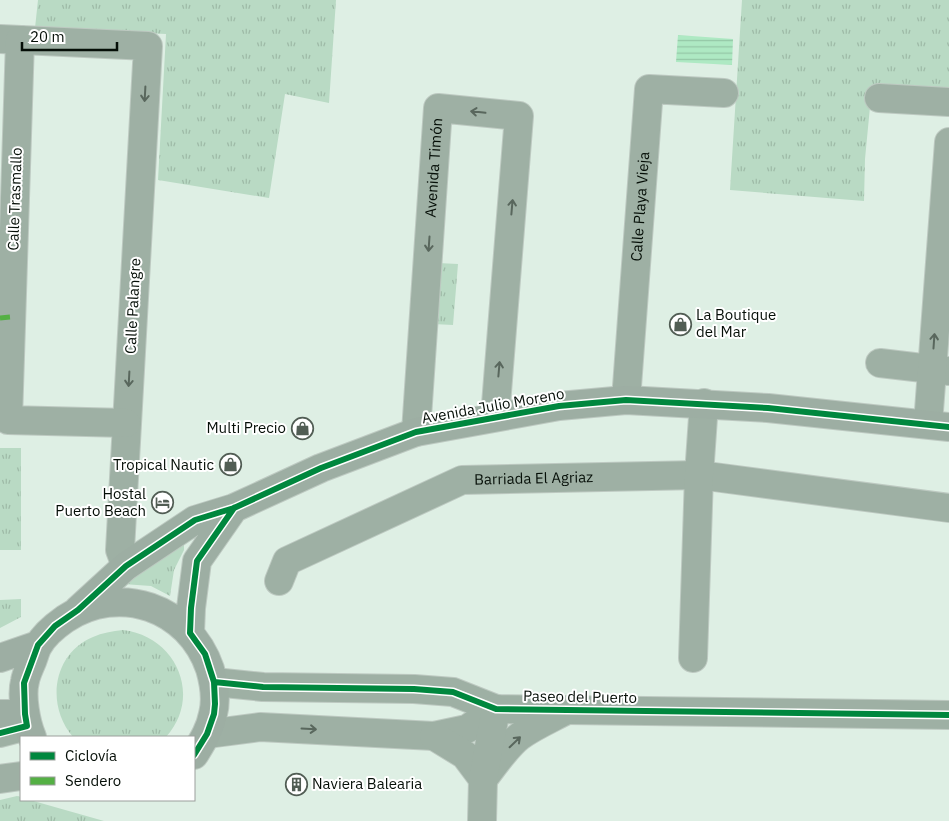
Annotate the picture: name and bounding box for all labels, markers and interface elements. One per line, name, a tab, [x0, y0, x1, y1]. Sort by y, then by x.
scale bar	[22, 20, 118, 52]
text: 20 m	[30, 27, 65, 46]
one-way arrow	[141, 86, 150, 102]
one-way arrow	[471, 107, 487, 116]
street label: Avenida Timón	[421, 117, 446, 218]
street label: Calle Trasmallo	[3, 147, 26, 251]
street label: Calle Playa Vieja	[626, 151, 653, 262]
one-way arrow	[507, 199, 516, 215]
one-way arrow	[424, 235, 433, 251]
street label: Calle Palangre	[120, 257, 145, 355]
place label: La Boutique del Mar	[696, 305, 776, 341]
shop icon: La Boutique del Mar	[668, 312, 692, 336]
one-way arrow	[930, 333, 939, 349]
one-way arrow	[494, 361, 503, 377]
one-way arrow	[124, 371, 133, 387]
street label: Avenida Julio Moreno	[420, 384, 566, 427]
shop icon: Multi Precio	[290, 416, 314, 440]
place label: Multi Precio	[206, 418, 286, 437]
shop icon: Tropical Nautic	[218, 453, 242, 477]
place label: Tropical Nautic	[113, 455, 214, 474]
street label: Barriada El Agriaz	[474, 467, 593, 489]
place label: Hostal Puerto Beach	[55, 484, 146, 520]
hotel icon: Hostal Puerto Beach	[150, 491, 174, 515]
street label: Paseo del Puerto	[523, 686, 637, 707]
one-way arrow	[301, 725, 317, 734]
legend	[20, 736, 195, 801]
one-way arrow	[508, 736, 521, 748]
text: Ciclovía	[65, 746, 117, 765]
text: Sendero	[65, 771, 121, 790]
building icon: Naviera Balearia	[284, 772, 308, 796]
place label: Naviera Balearia	[312, 774, 422, 793]

